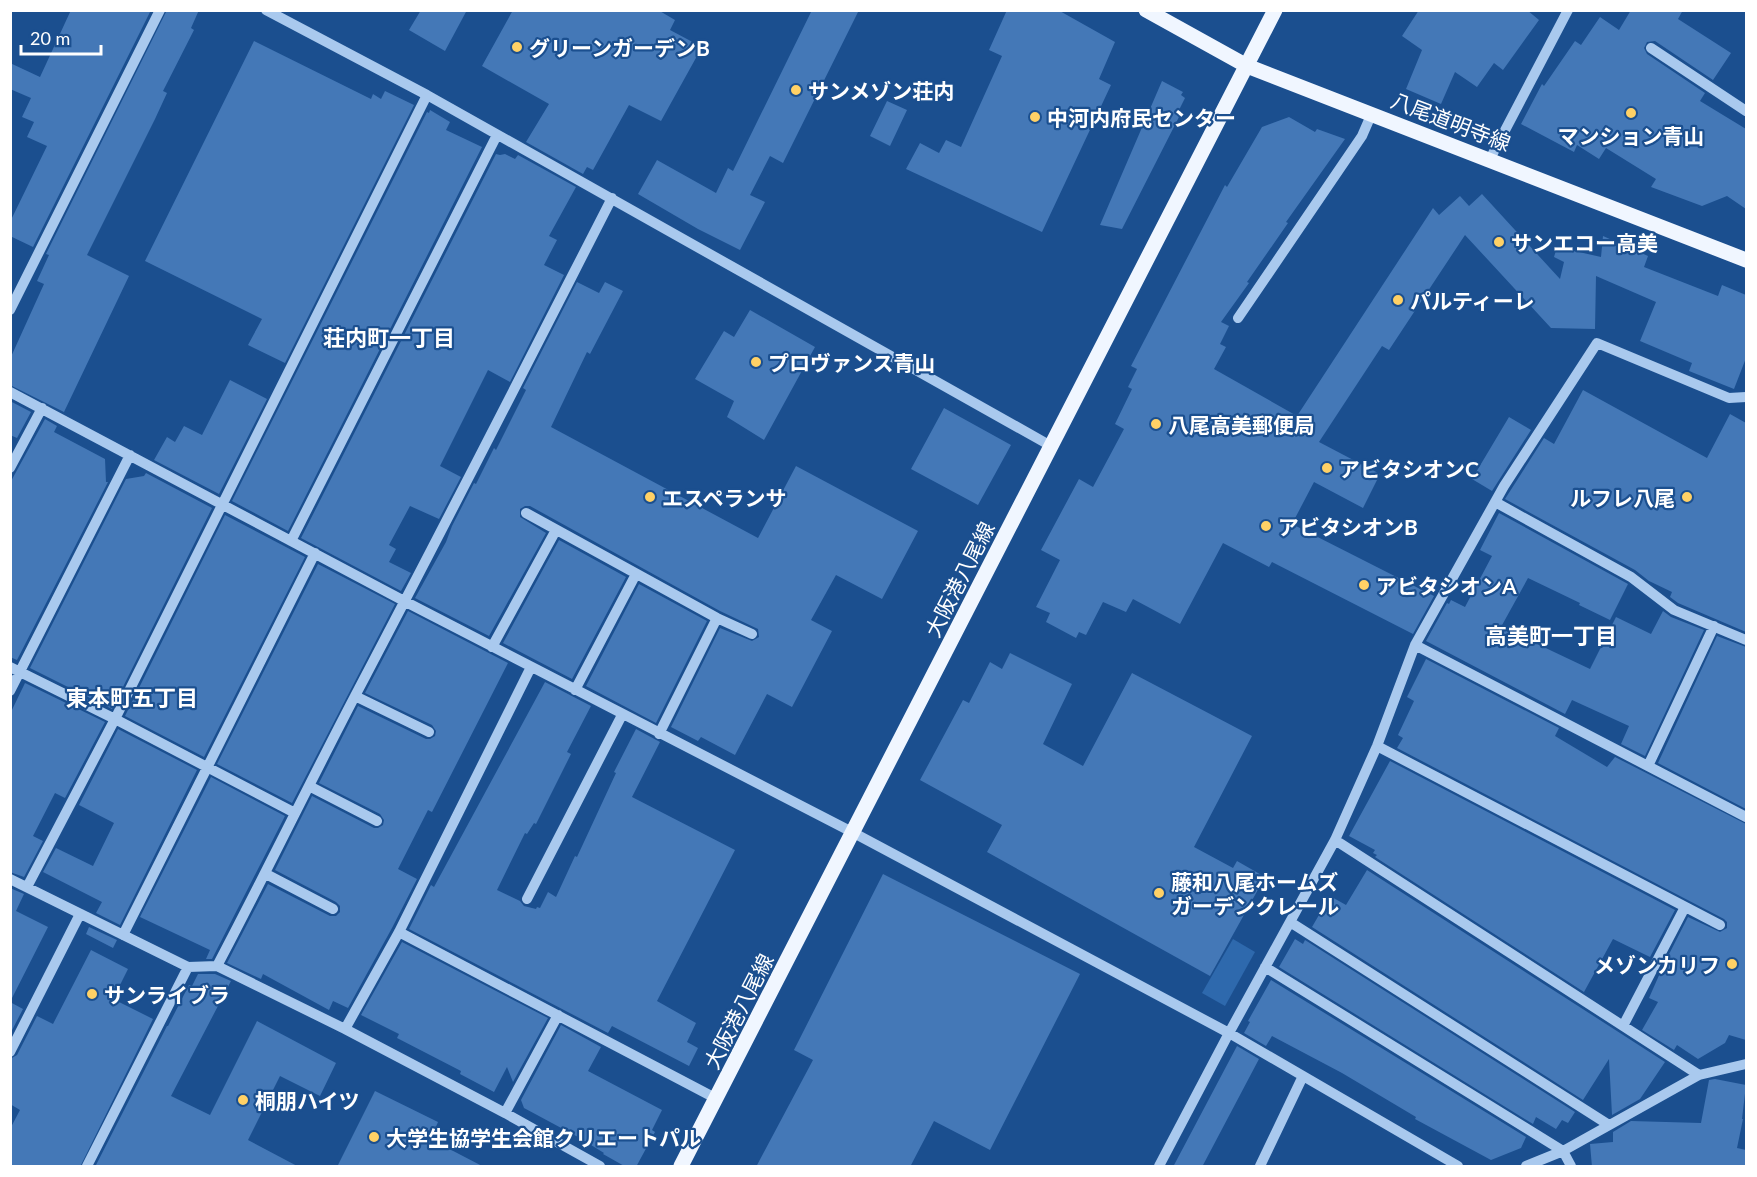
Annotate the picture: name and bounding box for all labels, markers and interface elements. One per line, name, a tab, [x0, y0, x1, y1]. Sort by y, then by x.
scale bar	[21, 18, 100, 56]
text: 20 m	[30, 27, 70, 49]
place label: グリーンガーデンB	[529, 35, 710, 60]
marker: グリーンガーデンB	[510, 40, 524, 54]
place label: サンメゾン荘内	[808, 78, 954, 103]
marker: サンメゾン荘内	[789, 83, 803, 97]
street label: 八尾道明寺線	[1388, 87, 1514, 155]
place label: 中河内府民センター	[1047, 105, 1236, 130]
marker: マンション青山	[1624, 106, 1638, 120]
marker: 中河内府民センター	[1028, 110, 1042, 124]
place label: マンション青山	[1558, 123, 1705, 148]
place label: サンエコー高美	[1511, 230, 1658, 255]
marker: サンエコー高美	[1492, 235, 1506, 249]
place label: パルティーレ	[1410, 288, 1535, 313]
marker: パルティーレ	[1391, 293, 1405, 307]
district label: 荘内町一丁目	[323, 324, 455, 351]
place label: プロヴァンス青山	[768, 350, 936, 375]
marker: プロヴァンス青山	[749, 355, 763, 369]
place label: 八尾高美郵便局	[1168, 412, 1315, 437]
marker: 八尾高美郵便局	[1149, 417, 1163, 431]
place label: アビタシオンC	[1339, 456, 1479, 481]
marker: アビタシオンC	[1320, 461, 1334, 475]
place label: エスペランサ	[662, 485, 787, 510]
place label: ルフレ八尾	[1570, 485, 1675, 510]
marker: エスペランサ	[643, 490, 657, 504]
marker: ルフレ八尾	[1680, 490, 1694, 504]
place label: アビタシオンB	[1278, 514, 1418, 539]
street label: 大阪港八尾線	[919, 517, 999, 641]
marker: アビタシオンB	[1259, 519, 1273, 533]
place label: アビタシオンA	[1376, 573, 1517, 598]
marker: アビタシオンA	[1357, 578, 1371, 592]
district label: 高美町一丁目	[1485, 622, 1617, 649]
district label: 東本町五丁目	[66, 684, 198, 711]
place label: 藤和八尾ホームズ ガーデンクレール	[1171, 869, 1339, 918]
marker: 藤和八尾ホームズ ガーデンクレール	[1152, 886, 1166, 900]
street label: 大阪港八尾線	[698, 949, 778, 1073]
place label: メゾンカリフ	[1594, 952, 1720, 977]
marker: メゾンカリフ	[1725, 957, 1739, 971]
place label: サンライブラ	[104, 982, 230, 1007]
marker: サンライブラ	[85, 987, 99, 1001]
place label: 桐朋ハイツ	[255, 1088, 360, 1113]
marker: 桐朋ハイツ	[236, 1093, 250, 1107]
place label: 大学生協学生会館クリエートパル	[386, 1125, 701, 1150]
marker: 大学生協学生会館クリエートパル	[367, 1130, 381, 1144]

